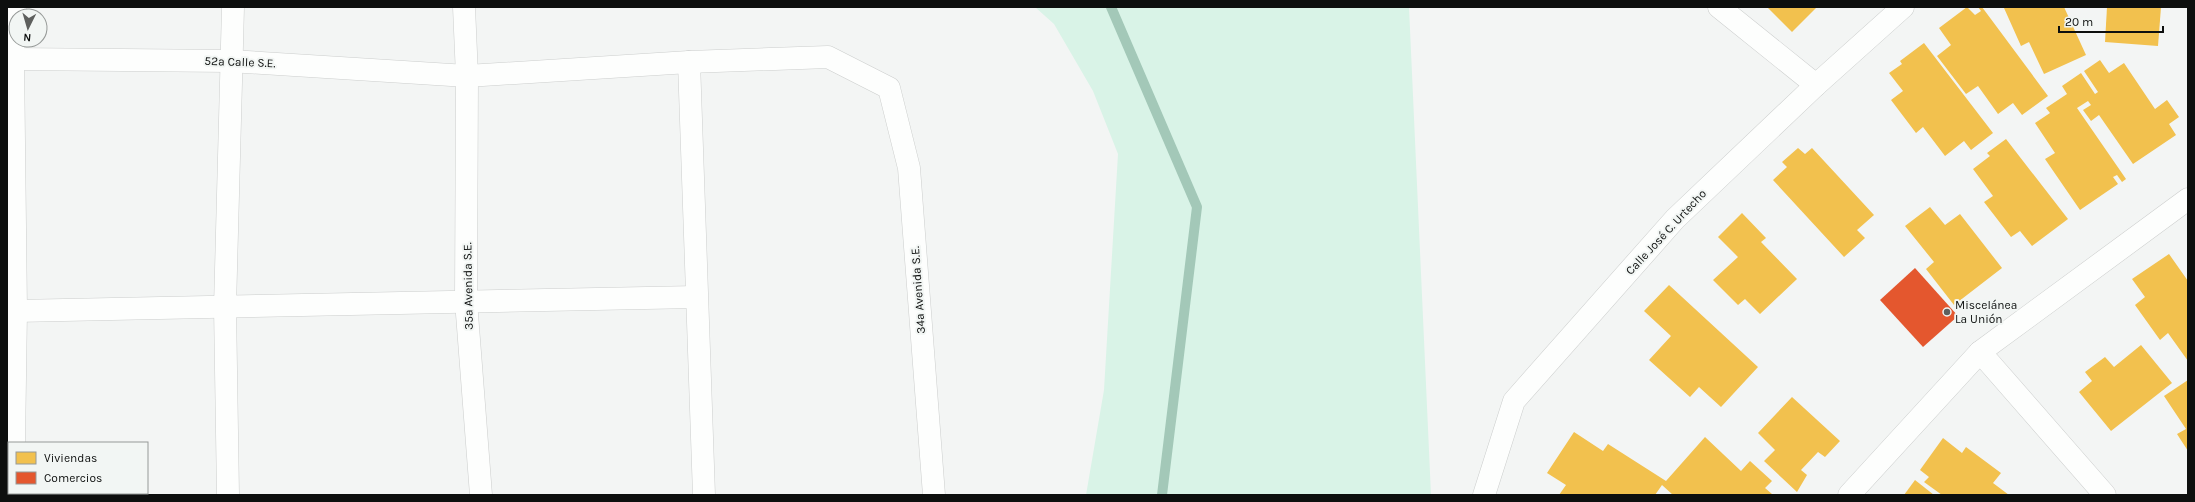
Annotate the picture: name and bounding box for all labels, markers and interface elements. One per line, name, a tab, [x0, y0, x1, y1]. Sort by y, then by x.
north arrow	[8, 8, 48, 48]
scale bar	[2059, 8, 2163, 34]
text: 20 m	[2065, 15, 2093, 29]
text: N	[23, 31, 32, 44]
street label: 52a Calle S.E.	[204, 54, 276, 70]
street label: Calle José C. Urtecho	[1623, 186, 1709, 278]
street label: 35a Avenida S.E.	[460, 242, 476, 330]
street label: 34a Avenida S.E.	[908, 246, 928, 334]
place label: Miscelánea La Unión	[1955, 298, 2017, 326]
marker: Miscelánea La Unión	[1942, 307, 1952, 317]
legend	[8, 442, 148, 494]
text: Viviendas	[44, 451, 97, 465]
text: Comercios	[44, 471, 102, 485]

